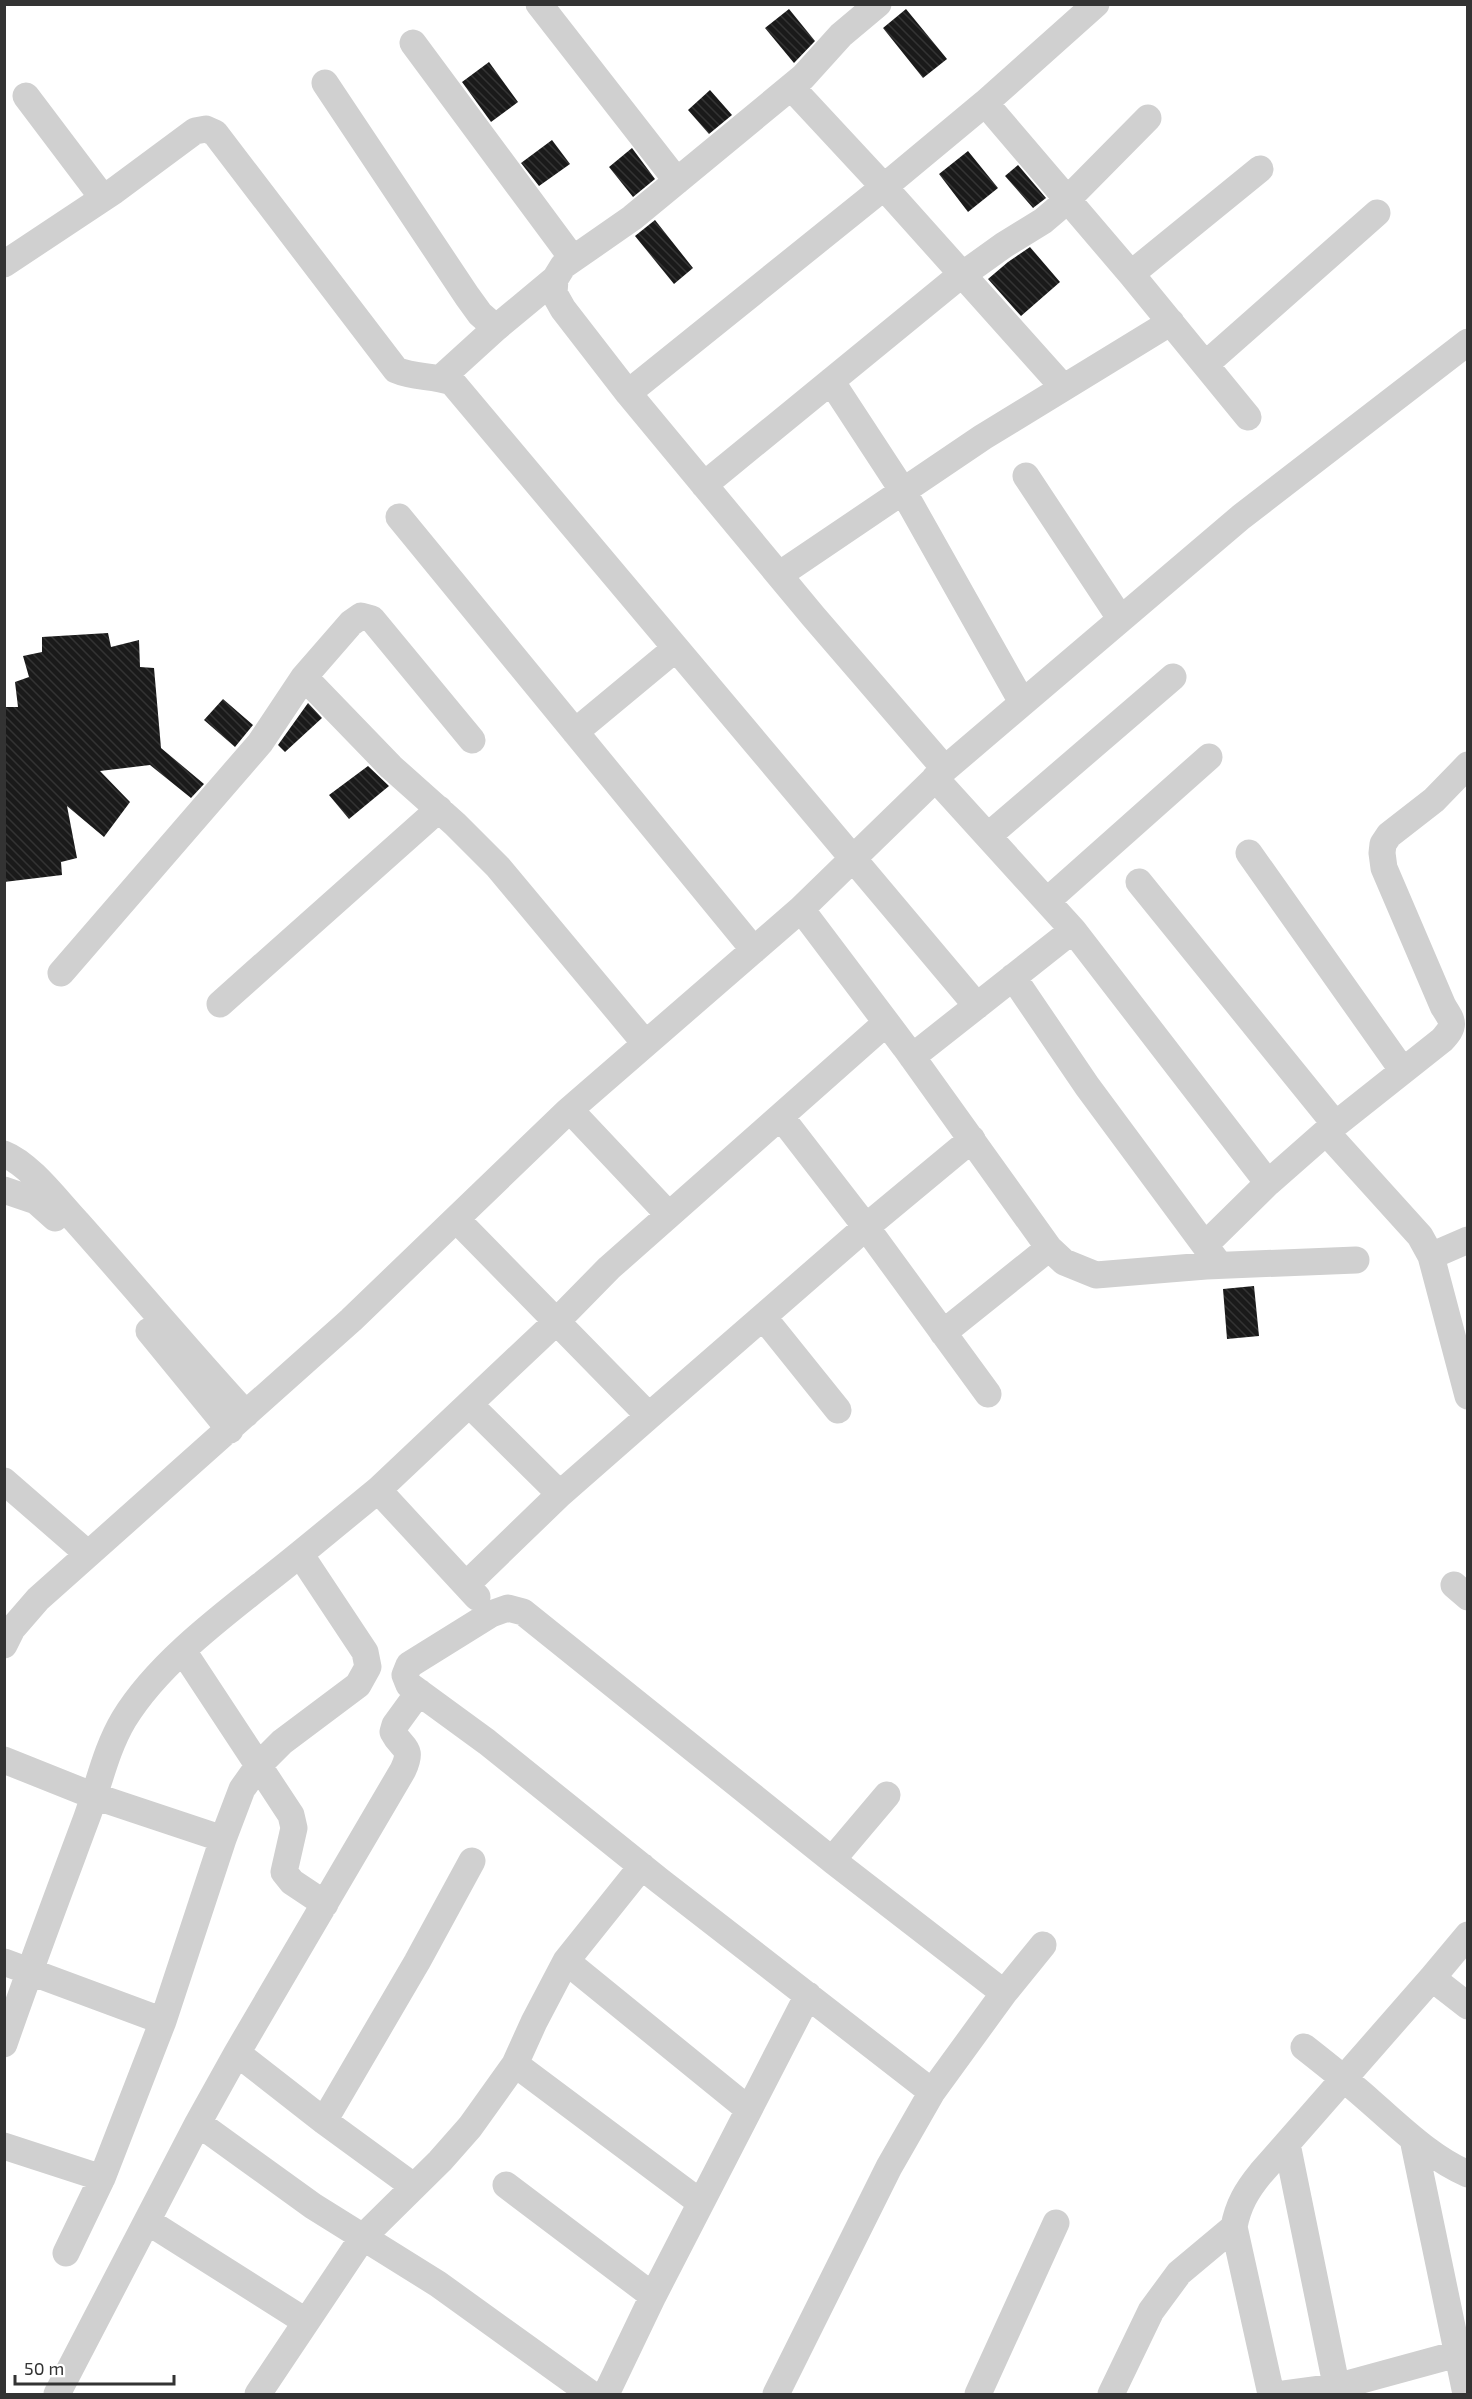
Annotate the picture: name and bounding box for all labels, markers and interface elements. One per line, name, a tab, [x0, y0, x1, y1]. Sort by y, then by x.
scale bar	[15, 2348, 174, 2386]
text: 50 m	[24, 2357, 64, 2379]

